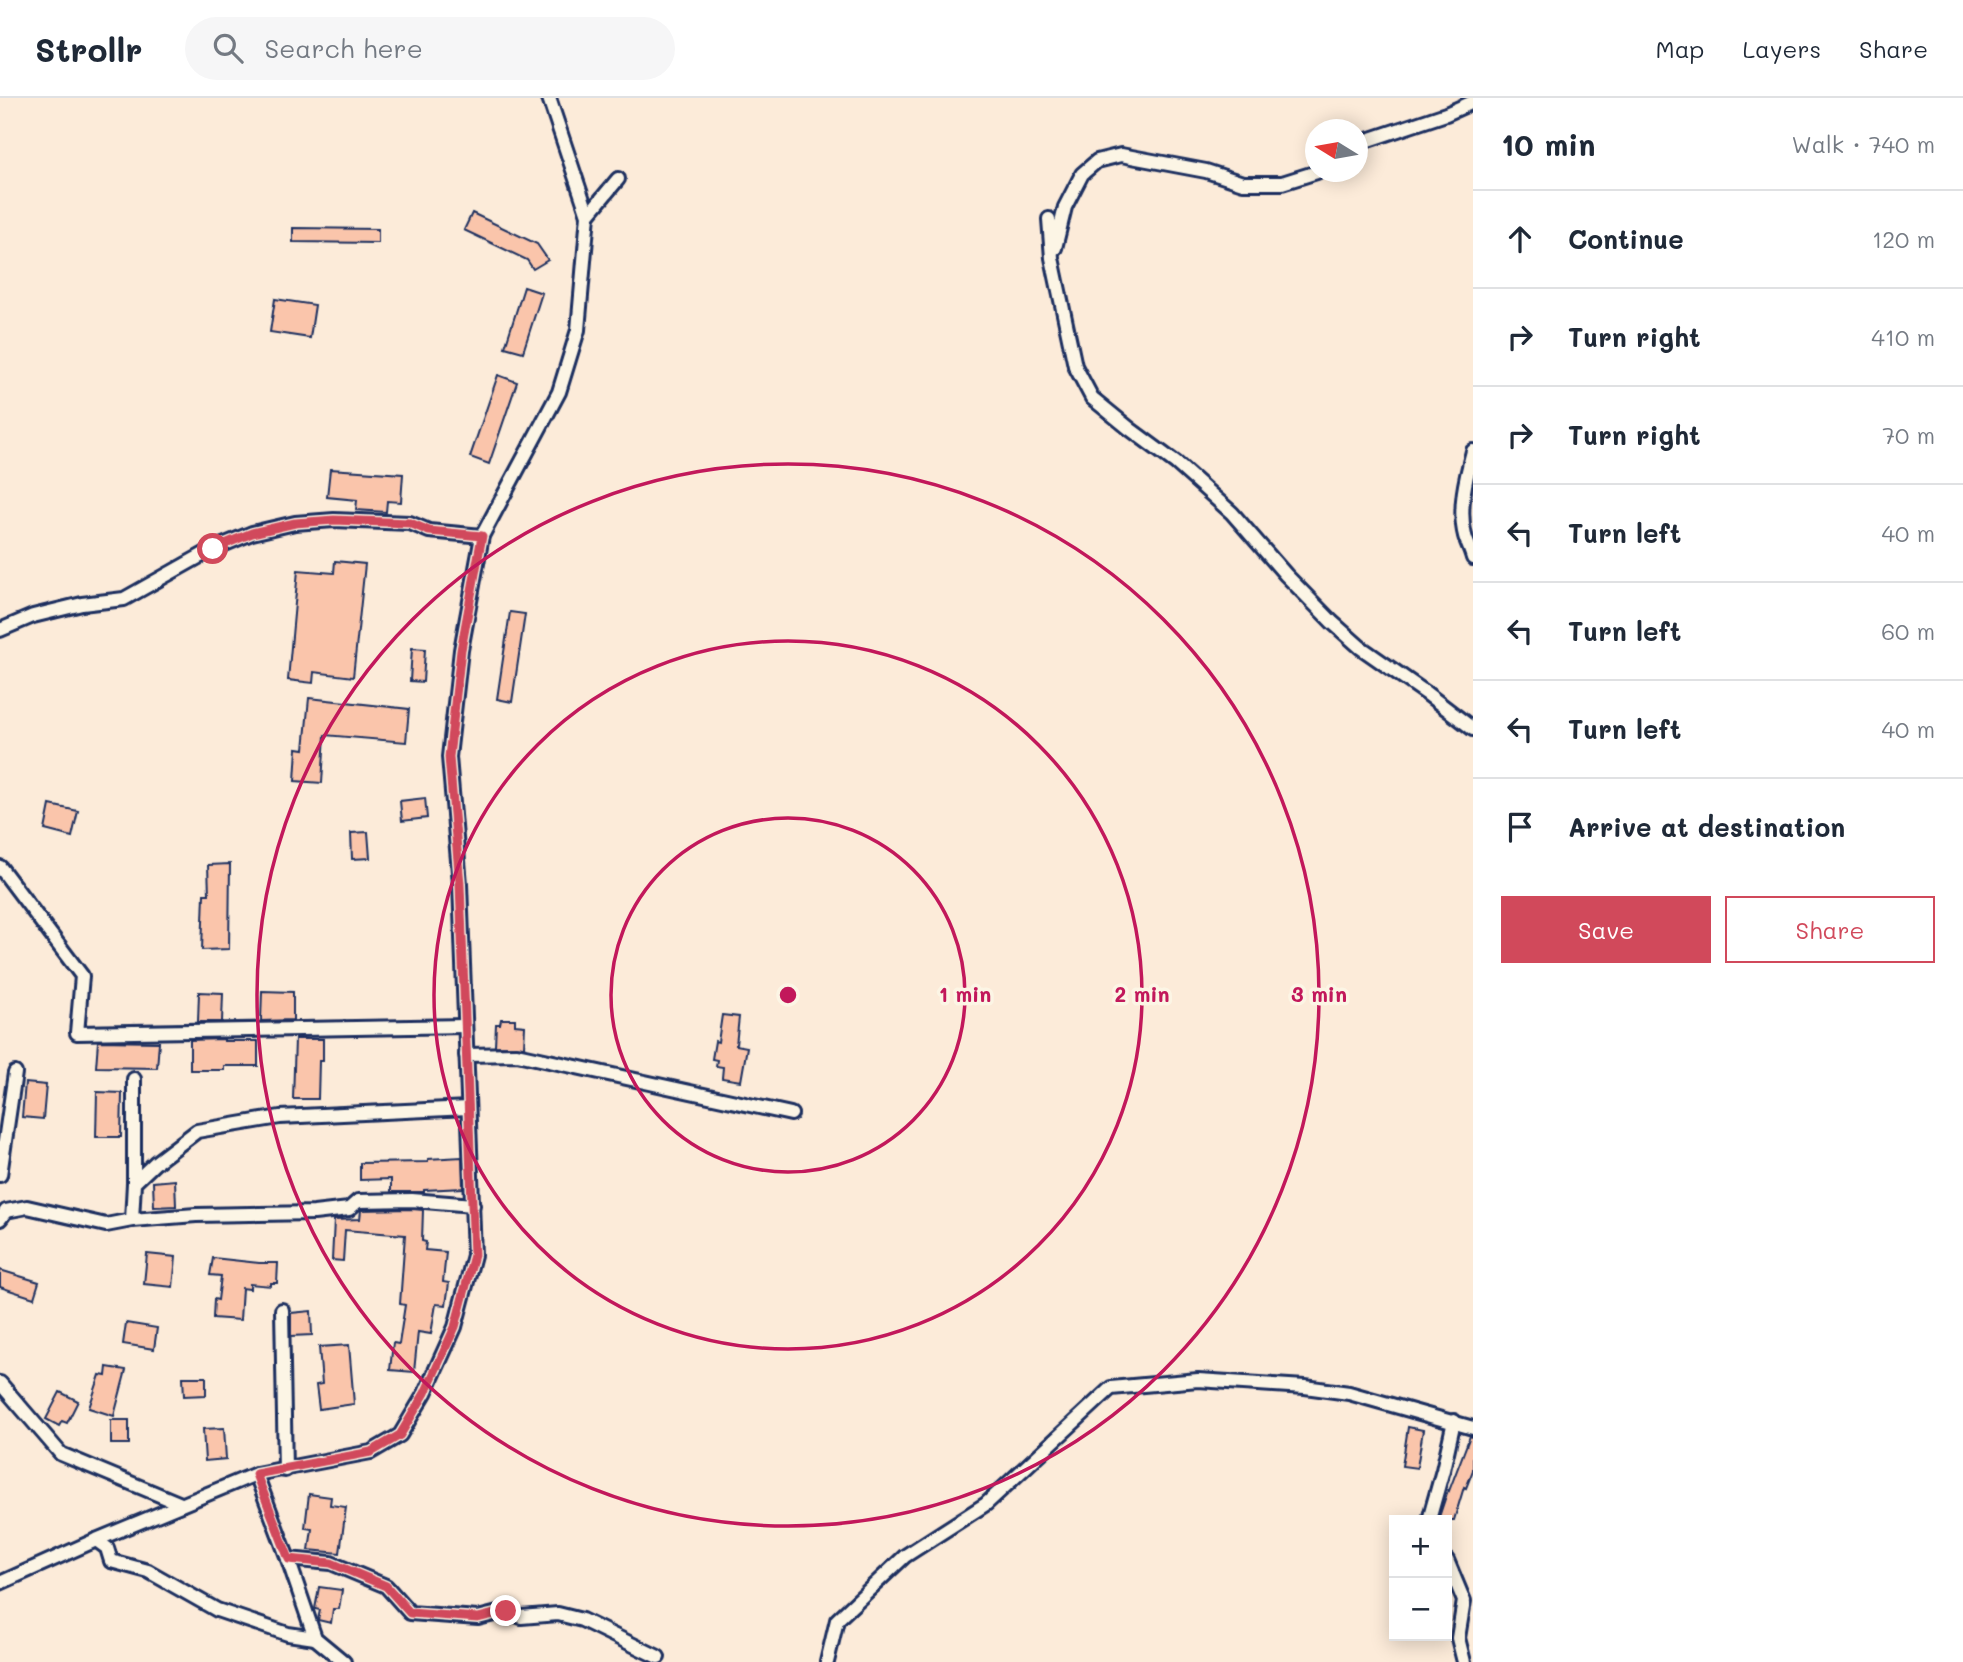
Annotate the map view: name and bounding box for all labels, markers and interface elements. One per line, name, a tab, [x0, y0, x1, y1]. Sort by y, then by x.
search box	[185, 17, 675, 80]
text: Strollr	[35, 27, 143, 70]
icon: search	[209, 29, 247, 67]
text: Search here	[265, 31, 423, 65]
text: Map	[1656, 33, 1704, 64]
text: Layers	[1742, 33, 1821, 64]
text: Share	[1859, 33, 1928, 64]
north arrow	[1305, 119, 1368, 182]
text: 10 min	[1501, 124, 1596, 164]
text: Walk · 740 m	[1792, 129, 1935, 159]
icon: ahead	[1501, 220, 1539, 258]
text: Continue	[1568, 222, 1684, 256]
text: 120 m	[1872, 224, 1935, 254]
icon: right	[1501, 318, 1539, 356]
text: Turn right	[1568, 320, 1701, 354]
text: 410 m	[1871, 322, 1935, 352]
icon: right	[1501, 416, 1539, 454]
text: Turn right	[1568, 418, 1701, 452]
text: 70 m	[1882, 420, 1935, 450]
icon: left	[1501, 514, 1539, 552]
text: Turn left	[1568, 516, 1681, 550]
text: 40 m	[1882, 518, 1935, 548]
route start	[197, 533, 228, 564]
icon: left	[1501, 612, 1539, 650]
text: Turn left	[1568, 614, 1681, 648]
text: 60 m	[1881, 616, 1935, 646]
icon: left	[1501, 710, 1539, 748]
text: Turn left	[1568, 712, 1681, 746]
text: 40 m	[1882, 714, 1935, 744]
icon: arrive	[1501, 808, 1539, 846]
text: Arrive at destination	[1568, 810, 1845, 844]
button: Save	[1501, 896, 1711, 963]
button: Share	[1725, 896, 1935, 963]
text: 1 min	[939, 980, 991, 1007]
text: 2 min	[1114, 980, 1170, 1007]
text: 3 min	[1291, 980, 1347, 1007]
centre of rings	[776, 983, 800, 1007]
map controls	[1389, 1515, 1452, 1641]
button: +	[1389, 1515, 1452, 1578]
button: −	[1389, 1578, 1452, 1641]
route end	[490, 1595, 521, 1626]

